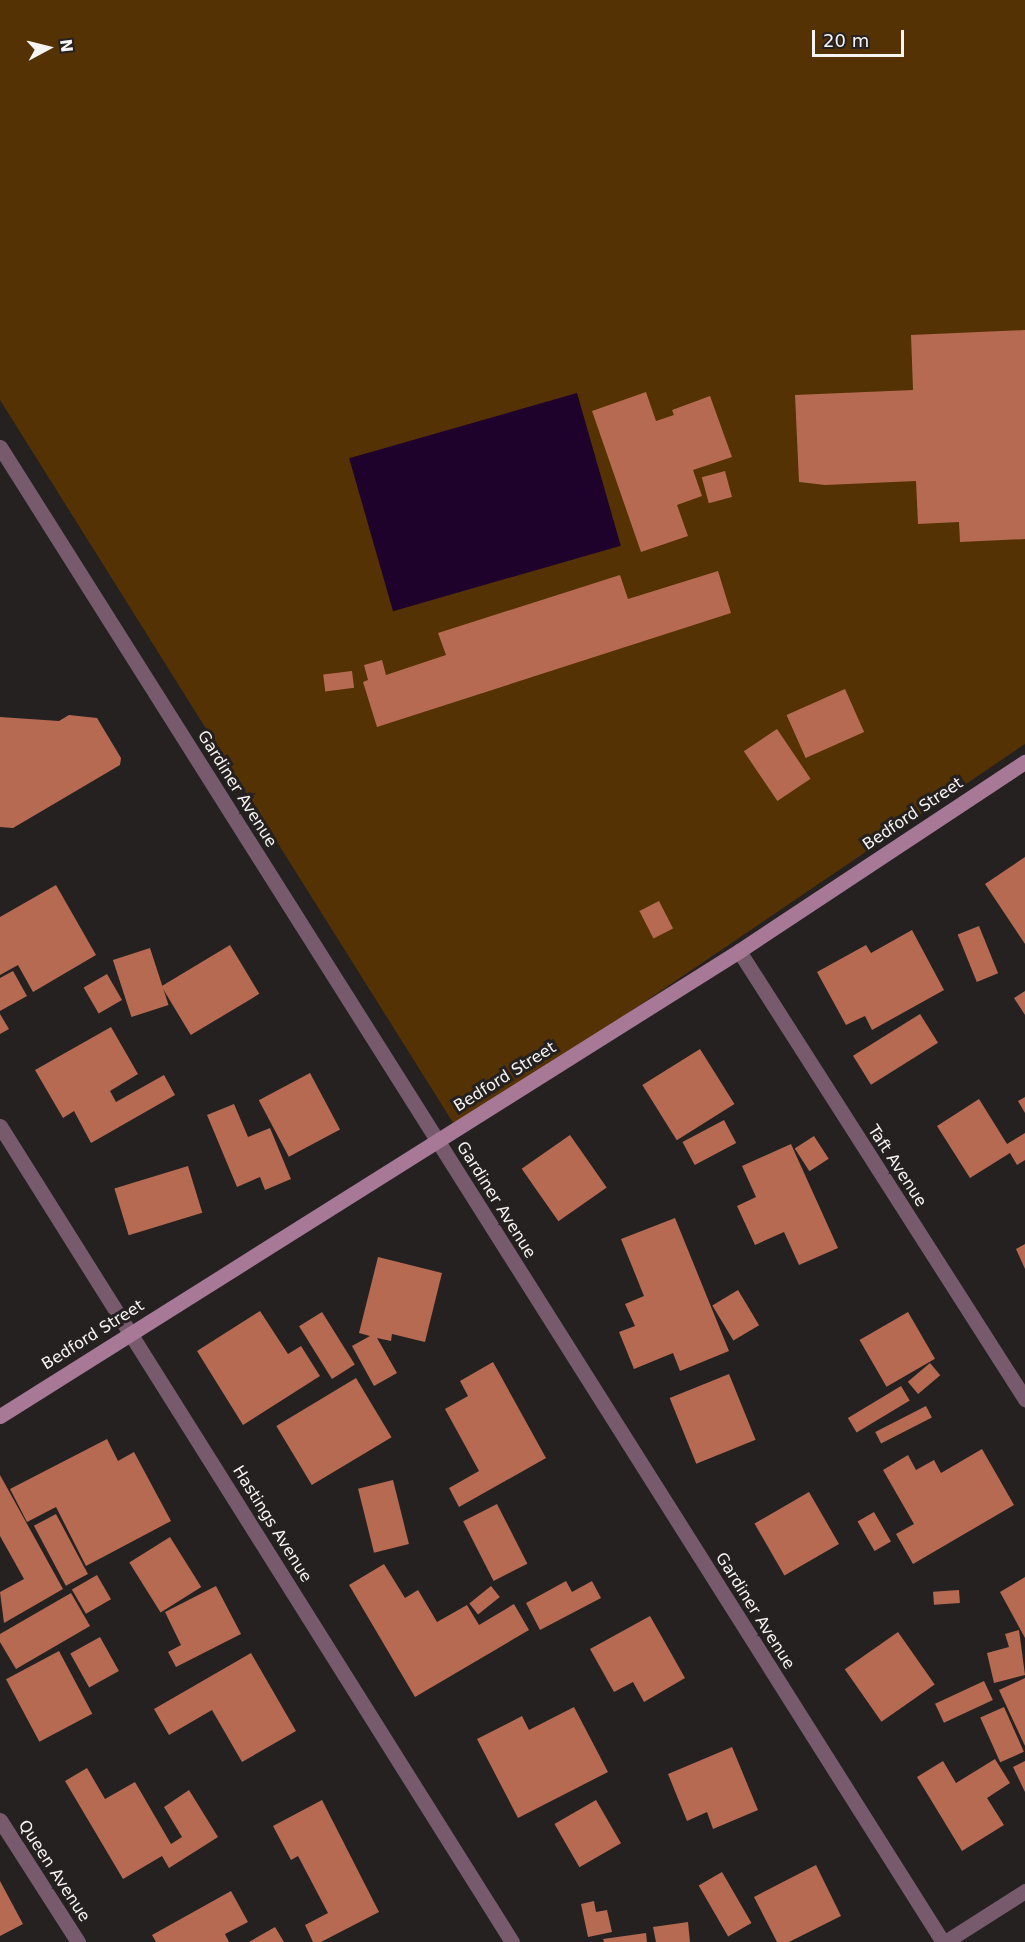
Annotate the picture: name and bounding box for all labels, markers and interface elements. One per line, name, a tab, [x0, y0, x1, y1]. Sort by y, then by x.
north arrow	[18, 18, 78, 78]
scale bar	[815, 18, 906, 56]
text: 20 m	[823, 30, 869, 51]
text: N	[56, 38, 77, 54]
street label: Gardiner Avenue	[193, 727, 281, 851]
street label: Bedford Street	[859, 773, 967, 855]
street label: Bedford Street	[450, 1038, 560, 1116]
street label: Taft Avenue	[864, 1122, 930, 1210]
street label: Gardiner Avenue	[452, 1138, 540, 1262]
street label: Bedford Street	[38, 1296, 148, 1374]
street label: Hastings Avenue	[228, 1462, 316, 1586]
street label: Gardiner Avenue	[711, 1549, 799, 1673]
street label: Queen Avenue	[14, 1817, 94, 1925]

